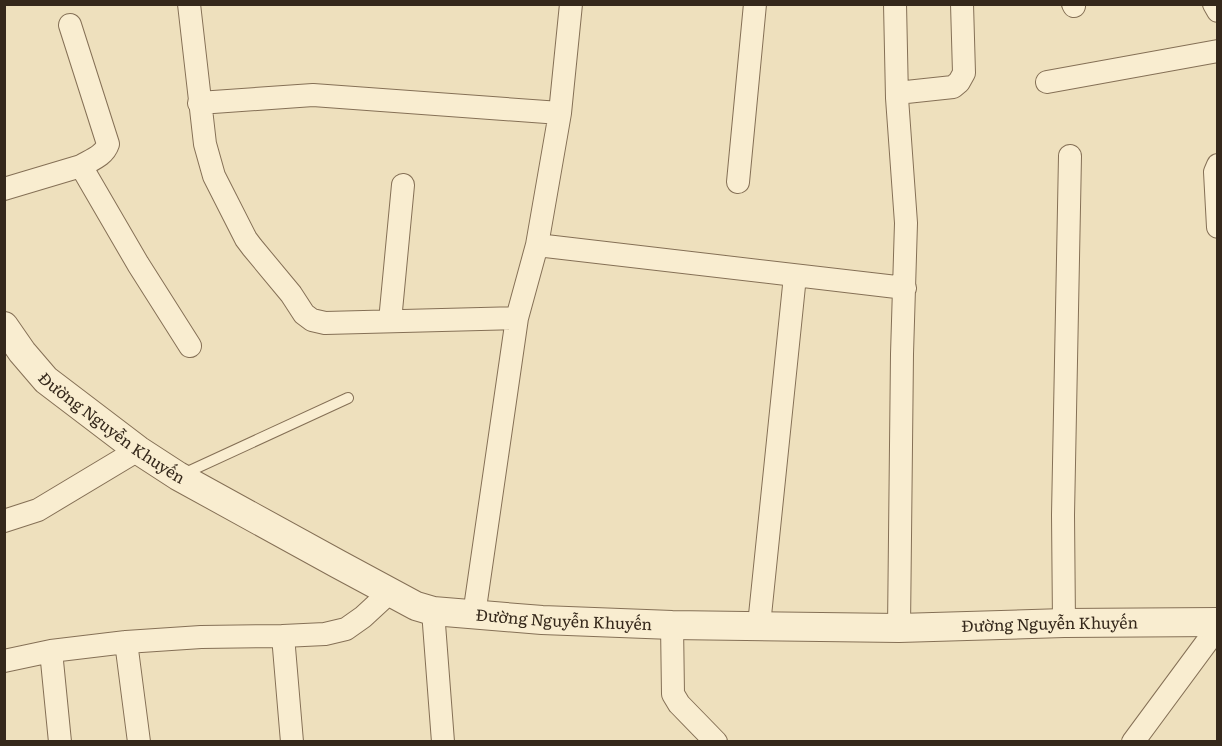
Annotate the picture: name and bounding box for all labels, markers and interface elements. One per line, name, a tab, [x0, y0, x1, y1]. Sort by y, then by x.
street label: Đường Nguyễn Khuyến	[33, 366, 190, 489]
street label: Đường Nguyễn Khuyến	[475, 602, 653, 635]
street label: Đường Nguyễn Khuyến	[961, 610, 1139, 637]

